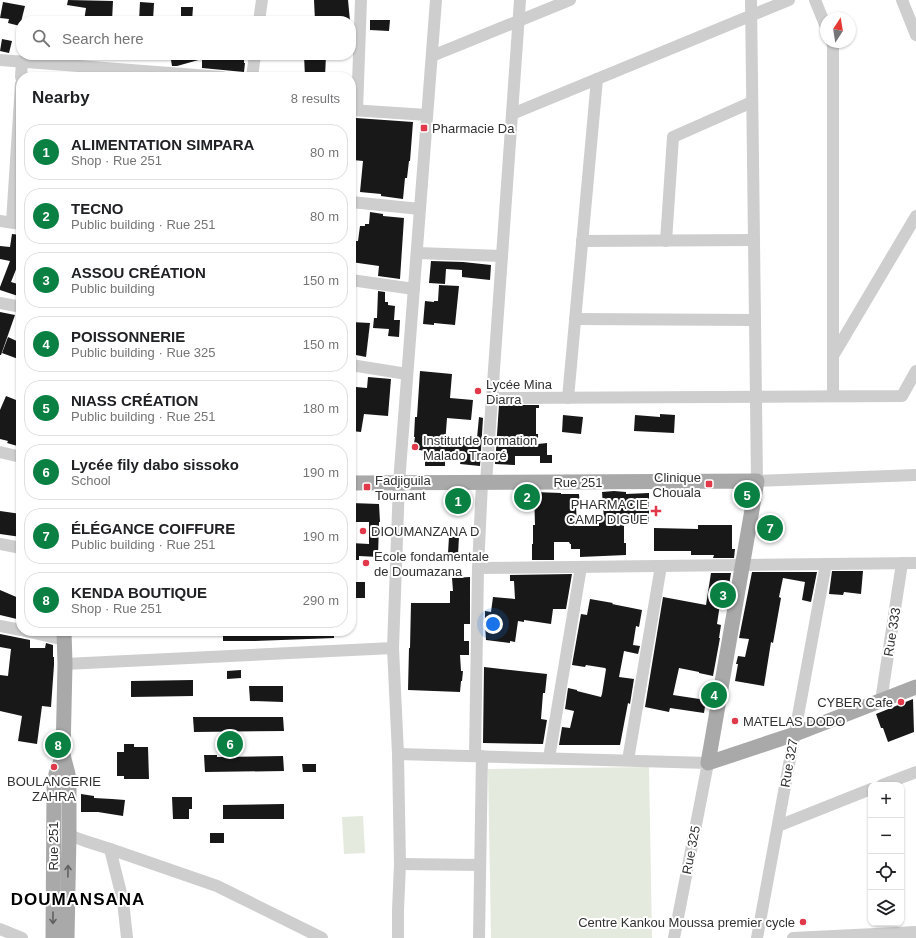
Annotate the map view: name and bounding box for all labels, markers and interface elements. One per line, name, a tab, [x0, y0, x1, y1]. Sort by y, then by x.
north arrow	[820, 12, 856, 48]
search box	[16, 16, 356, 60]
icon: search	[30, 27, 52, 49]
text: Search here	[62, 30, 144, 47]
text: Nearby	[32, 88, 90, 107]
text: 8 results	[291, 91, 340, 106]
place label: Pharmacie Da	[432, 121, 515, 136]
marker: Pharmacie Da	[419, 123, 429, 133]
text: ALIMENTATION SIMPARA	[71, 136, 254, 153]
text: 1	[42, 145, 50, 160]
text: 80 m	[310, 145, 339, 160]
text: Shop · Rue 251	[71, 153, 162, 168]
text: TECNO	[71, 200, 124, 217]
text: 2	[42, 209, 50, 224]
text: 80 m	[310, 209, 339, 224]
text: Public building · Rue 251	[71, 217, 216, 232]
text: ASSOU CRÉATION	[71, 264, 206, 281]
text: 3	[42, 273, 50, 288]
text: 150 m	[303, 273, 339, 288]
text: Public building	[71, 281, 155, 296]
text: POISSONNERIE	[71, 328, 185, 345]
text: 4	[42, 337, 50, 352]
text: 150 m	[303, 337, 339, 352]
text: Public building · Rue 325	[71, 345, 216, 360]
place label: Lycée Mina Diarra	[486, 377, 553, 407]
marker: Lycée Mina Diarra	[473, 386, 483, 396]
text: NIASS CRÉATION	[71, 392, 198, 409]
text: 5	[42, 401, 50, 416]
text: 180 m	[303, 401, 339, 416]
text: Public building · Rue 251	[71, 409, 216, 424]
place label: Institut de formation Malado Traoré	[423, 433, 537, 463]
marker: Institut de formation Malado Traoré	[410, 442, 420, 452]
text: Lycée fily dabo sissoko	[71, 456, 239, 473]
text: 6	[42, 465, 50, 480]
text: 190 m	[303, 465, 339, 480]
place label: Clinique Chouala	[653, 470, 702, 500]
text: School	[71, 473, 111, 488]
place label: Fadjiguila Tournant	[375, 473, 431, 503]
street label: Rue 251	[553, 475, 603, 490]
marker: Clinique Chouala	[704, 479, 714, 489]
pin: 5	[734, 480, 760, 510]
marker: Fadjiguila Tournant	[362, 482, 372, 492]
pin: 2	[514, 482, 540, 512]
pin: 1	[445, 486, 471, 516]
place label: PHARMACIE CAMP DIGUE	[566, 497, 648, 527]
marker: PHARMACIE CAMP DIGUE	[651, 506, 661, 516]
pin: 7	[757, 513, 783, 543]
text: ÉLÉGANCE COIFFURE	[71, 520, 235, 537]
place label: DIOUMANZANA D	[371, 524, 479, 539]
marker: DIOUMANZANA D	[358, 526, 368, 536]
text: 7	[42, 529, 50, 544]
text: 190 m	[303, 529, 339, 544]
text: Public building · Rue 251	[71, 537, 216, 552]
place label: Ecole fondamentale de Doumazana	[374, 549, 489, 579]
marker: Ecole fondamentale de Doumazana	[361, 558, 371, 568]
pin: 3	[710, 580, 736, 610]
text: KENDA BOUTIQUE	[71, 584, 207, 601]
text: 8	[42, 593, 50, 608]
text: 290 m	[303, 593, 339, 608]
text: Shop · Rue 251	[71, 601, 162, 616]
street label: Rue 333	[881, 607, 903, 657]
your location	[483, 614, 503, 634]
pin: 4	[701, 680, 727, 710]
place label: CYBER Cafe	[817, 695, 893, 710]
marker: CYBER Cafe	[896, 697, 906, 707]
place label: MATELAS DODO	[743, 714, 845, 729]
marker: MATELAS DODO	[730, 716, 740, 726]
pin: 6	[217, 729, 243, 759]
pin: 8	[45, 730, 71, 760]
street label: Rue 327	[777, 737, 801, 789]
marker: BOULANGERIE ZAHRA	[49, 762, 59, 772]
place label: BOULANGERIE ZAHRA	[7, 774, 101, 804]
map controls	[868, 782, 904, 926]
button: +	[868, 782, 904, 818]
button: −	[868, 818, 904, 854]
street label: Rue 251	[46, 821, 61, 871]
street label: Rue 325	[679, 824, 703, 876]
button: locate	[868, 854, 904, 890]
one-way arrow	[65, 865, 72, 878]
district label: DOUMANSANA	[11, 890, 145, 909]
button: layers	[868, 890, 904, 926]
one-way arrow	[49, 911, 57, 924]
place label: Centre Kankou Moussa premier cycle	[578, 915, 795, 930]
marker: Centre Kankou Moussa premier cycle	[798, 917, 808, 927]

